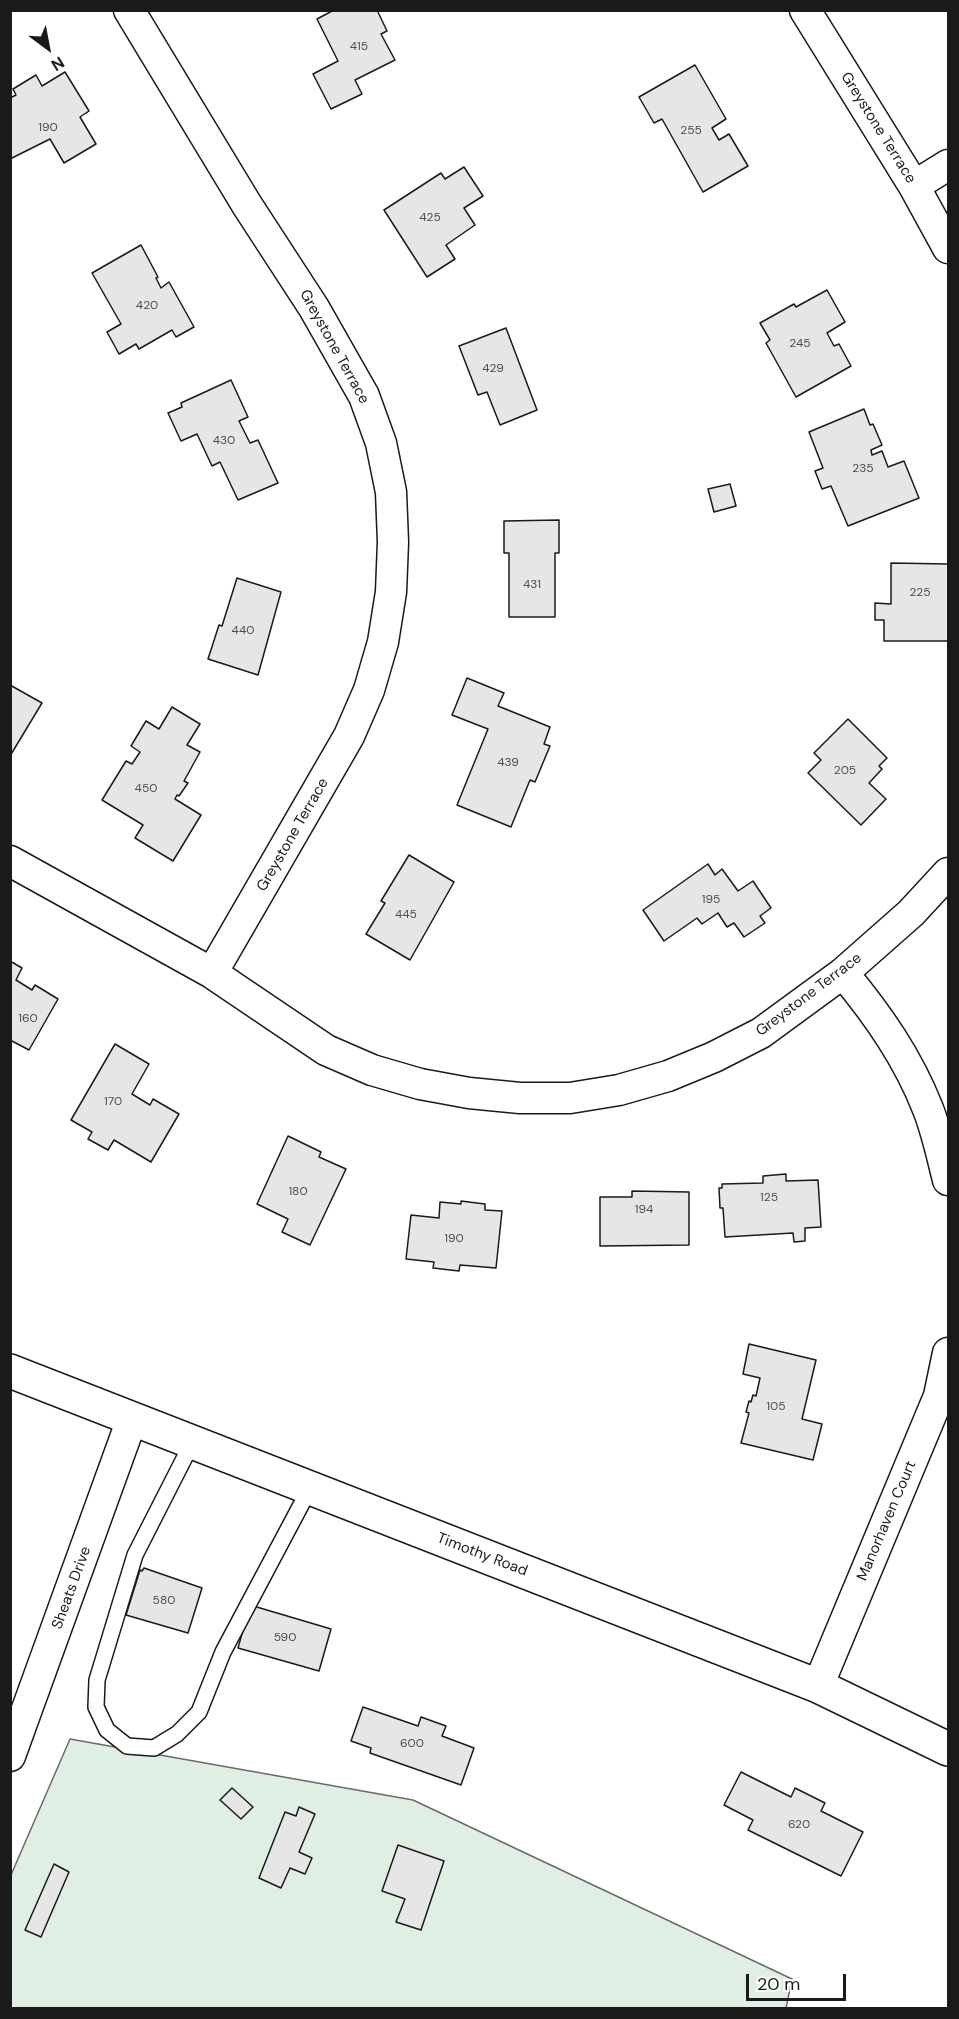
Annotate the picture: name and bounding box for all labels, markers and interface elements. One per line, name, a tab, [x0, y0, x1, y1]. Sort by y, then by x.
north arrow	[18, 18, 78, 78]
house number: 415	[350, 40, 368, 54]
text: N	[47, 52, 68, 76]
street label: Greystone Terrace	[837, 69, 919, 187]
house number: 190	[38, 121, 58, 135]
house number: 255	[680, 124, 702, 138]
house number: 425	[419, 211, 441, 225]
street label: Greystone Terrace	[295, 287, 373, 407]
house number: 420	[136, 299, 158, 313]
house number: 245	[789, 337, 811, 351]
house number: 429	[482, 362, 504, 376]
house number: 430	[213, 434, 235, 448]
house number: 235	[852, 462, 874, 476]
house number: 431	[523, 578, 541, 592]
house number: 225	[909, 586, 931, 600]
house number: 440	[232, 624, 254, 638]
house number: 439	[497, 756, 519, 770]
house number: 205	[834, 764, 856, 778]
street label: Greystone Terrace	[253, 775, 333, 895]
house number: 450	[135, 782, 157, 796]
house number: 195	[702, 893, 720, 907]
house number: 445	[395, 908, 417, 922]
street label: Greystone Terrace	[753, 949, 865, 1041]
house number: 160	[18, 1012, 38, 1026]
house number: 170	[104, 1095, 122, 1109]
house number: 180	[288, 1185, 308, 1199]
house number: 125	[760, 1191, 778, 1205]
house number: 194	[635, 1203, 653, 1217]
house number: 190	[444, 1232, 464, 1246]
house number: 105	[766, 1400, 786, 1414]
street label: Manorhaven Court	[854, 1458, 920, 1584]
street label: Timothy Road	[434, 1529, 530, 1581]
street label: Sheats Drive	[49, 1544, 95, 1632]
house number: 580	[153, 1594, 175, 1608]
house number: 590	[274, 1631, 296, 1645]
house number: 600	[400, 1737, 424, 1751]
house number: 620	[788, 1818, 810, 1832]
scale bar	[749, 1962, 850, 2000]
text: 20 m	[757, 1972, 800, 1996]

